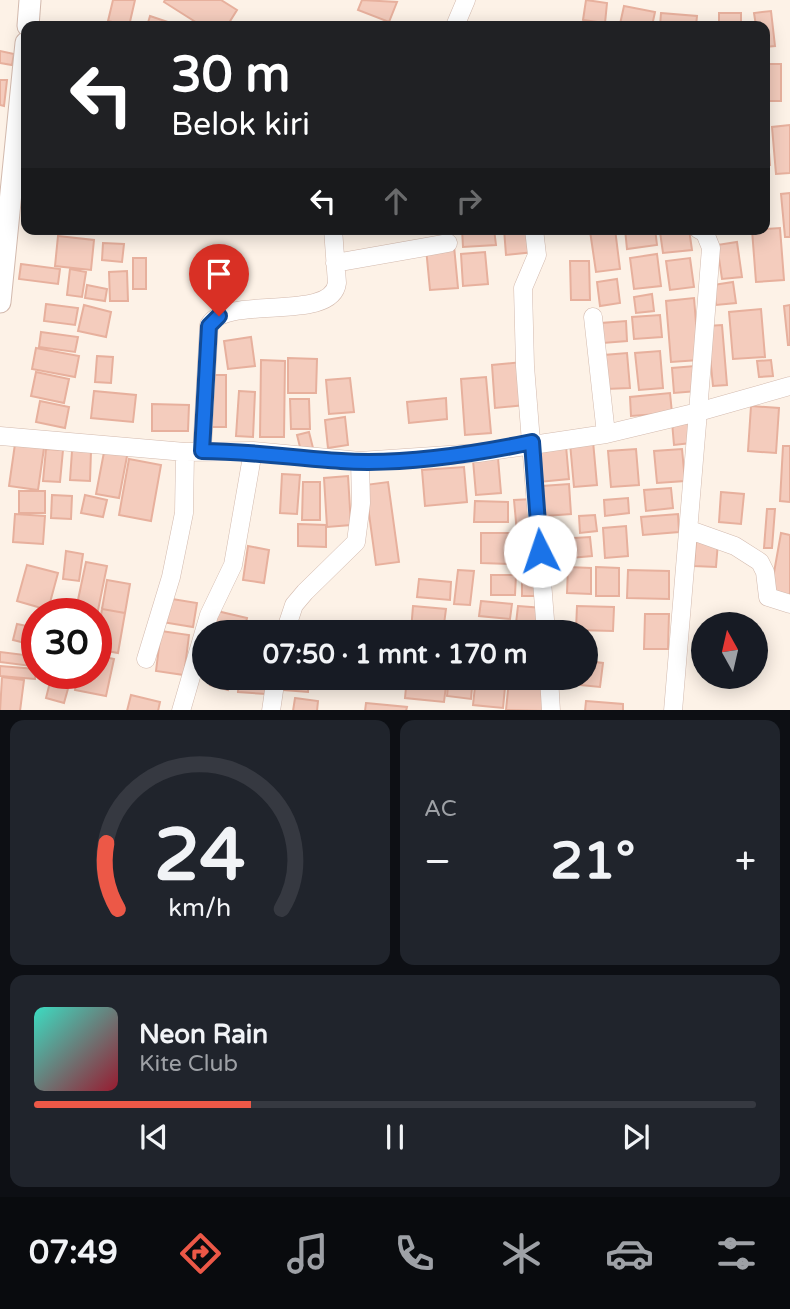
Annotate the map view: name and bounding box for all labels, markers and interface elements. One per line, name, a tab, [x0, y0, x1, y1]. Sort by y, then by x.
text: 30 m	[171, 46, 290, 105]
icon: left	[56, 49, 147, 140]
text: Belok kiri	[171, 106, 310, 144]
icon: left	[304, 182, 342, 220]
icon: ahead	[377, 182, 415, 220]
icon: right	[450, 182, 488, 220]
pin	[189, 244, 249, 316]
icon: arrive	[200, 255, 238, 293]
position arrow	[503, 514, 577, 588]
speed limit sign: 30	[21, 598, 112, 689]
north arrow	[691, 612, 768, 690]
map controls	[691, 612, 768, 689]
text: 07:50 · 1 mnt · 170 m	[263, 639, 527, 670]
text: AC	[424, 795, 457, 823]
text: 24	[154, 812, 246, 900]
text: 21°	[550, 830, 635, 893]
text: −	[424, 839, 451, 885]
text: +	[735, 839, 756, 885]
text: km/h	[169, 892, 231, 922]
text: Neon Rain	[139, 1019, 268, 1050]
text: Kite Club	[139, 1050, 238, 1078]
icon: previous	[135, 1118, 173, 1156]
icon: pause	[376, 1118, 414, 1156]
icon: next	[617, 1118, 655, 1156]
icon: directions	[176, 1229, 225, 1278]
icon: music	[283, 1229, 332, 1278]
icon: phone	[390, 1229, 439, 1278]
icon: climate	[497, 1229, 546, 1278]
icon: car	[605, 1229, 654, 1278]
icon: filters	[712, 1229, 761, 1278]
text: 07:49	[29, 1234, 118, 1272]

